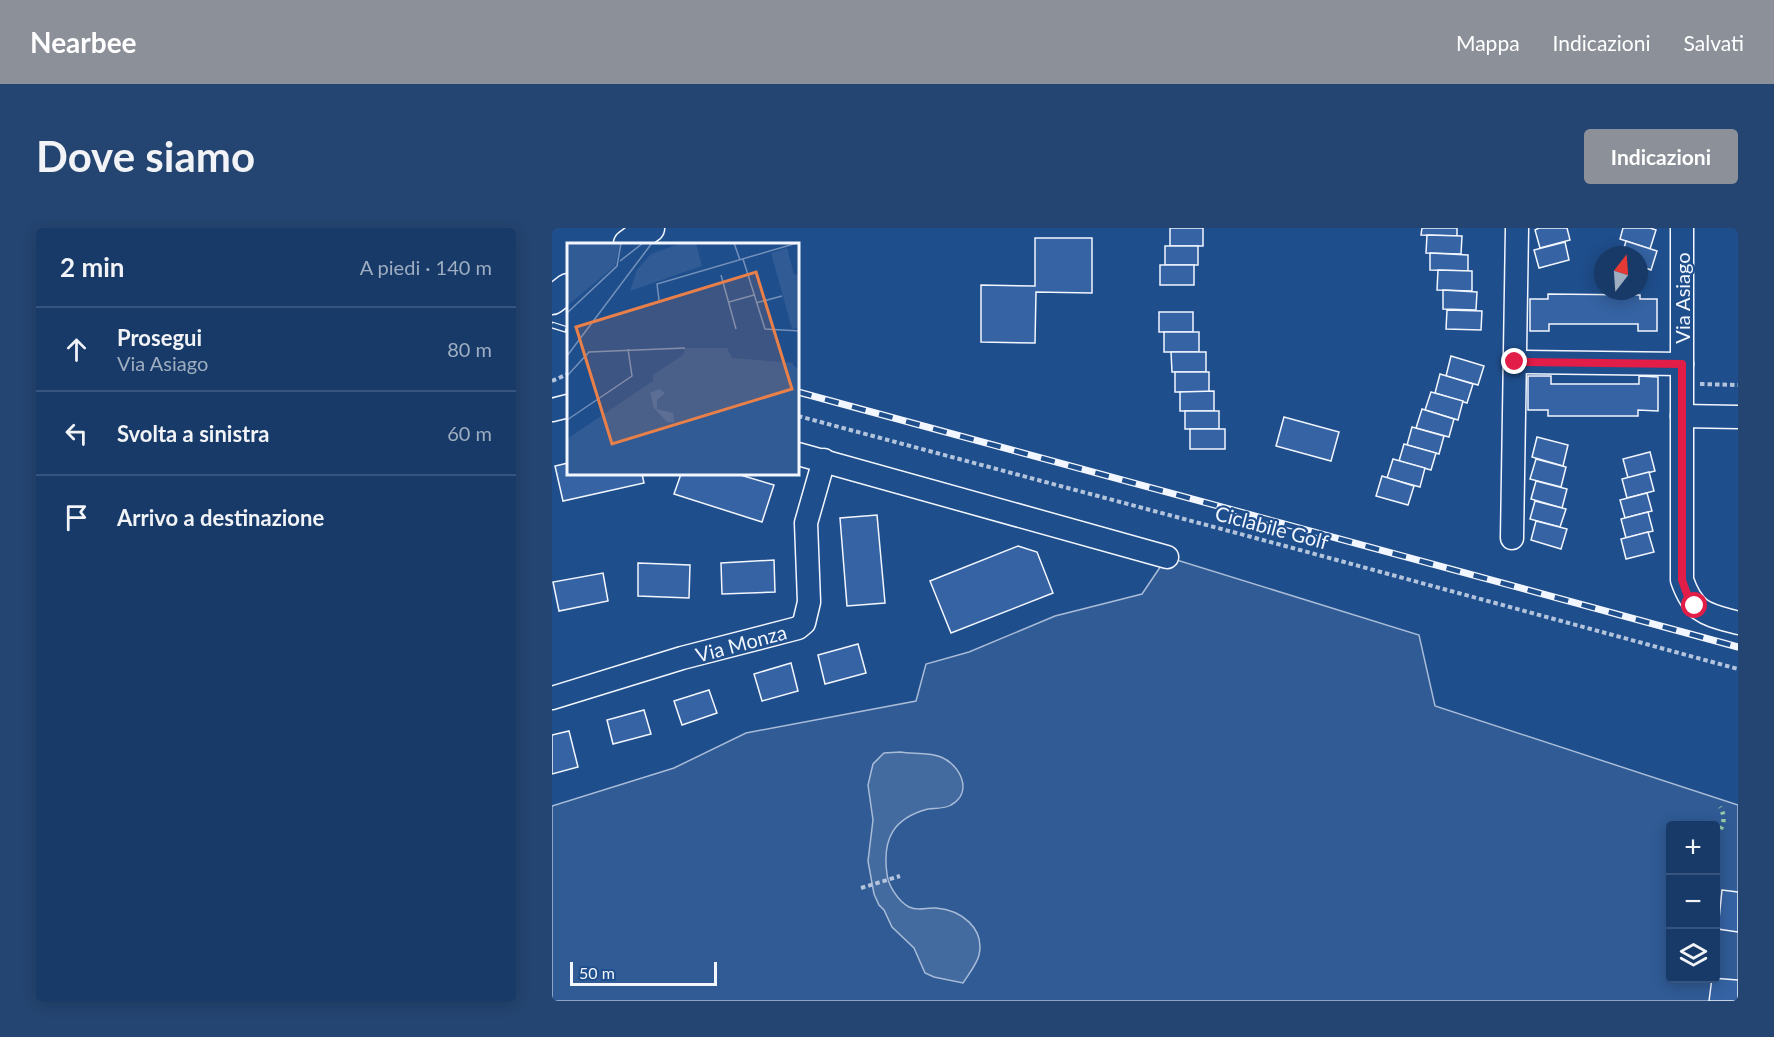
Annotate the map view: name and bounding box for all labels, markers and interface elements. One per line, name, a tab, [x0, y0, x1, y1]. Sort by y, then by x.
text: Nearbee	[30, 25, 137, 59]
text: Mappa	[1456, 30, 1520, 55]
text: Indicazioni	[1553, 30, 1651, 55]
text: Salvati	[1684, 30, 1744, 55]
button: Indicazioni	[1584, 129, 1738, 184]
text: Dove siamo	[36, 131, 255, 181]
inset map	[567, 243, 800, 476]
north arrow	[1594, 246, 1648, 300]
text: 2 min	[60, 251, 124, 283]
street label: Via Asiago	[1670, 252, 1694, 344]
text: A piedi · 140 m	[360, 255, 492, 279]
text: Prosegui	[117, 324, 202, 351]
icon: ahead	[60, 333, 93, 366]
text: 80 m	[447, 337, 492, 361]
route end	[1501, 348, 1527, 374]
text: Via Asiago	[117, 351, 208, 375]
icon: left	[60, 417, 93, 450]
text: Svolta a sinistra	[117, 420, 269, 447]
text: 60 m	[447, 421, 492, 445]
street label: Ciclabile Golf	[1213, 500, 1331, 554]
icon: arrive	[60, 501, 93, 534]
text: Arrivo a destinazione	[117, 504, 324, 531]
route start	[1681, 592, 1707, 618]
street label: Via Monza	[693, 619, 789, 667]
map controls	[1666, 821, 1720, 983]
button: +	[1666, 821, 1720, 875]
button: −	[1666, 875, 1720, 929]
button: layers	[1666, 929, 1720, 983]
scale bar	[570, 959, 717, 986]
text: 50 m	[579, 963, 615, 982]

